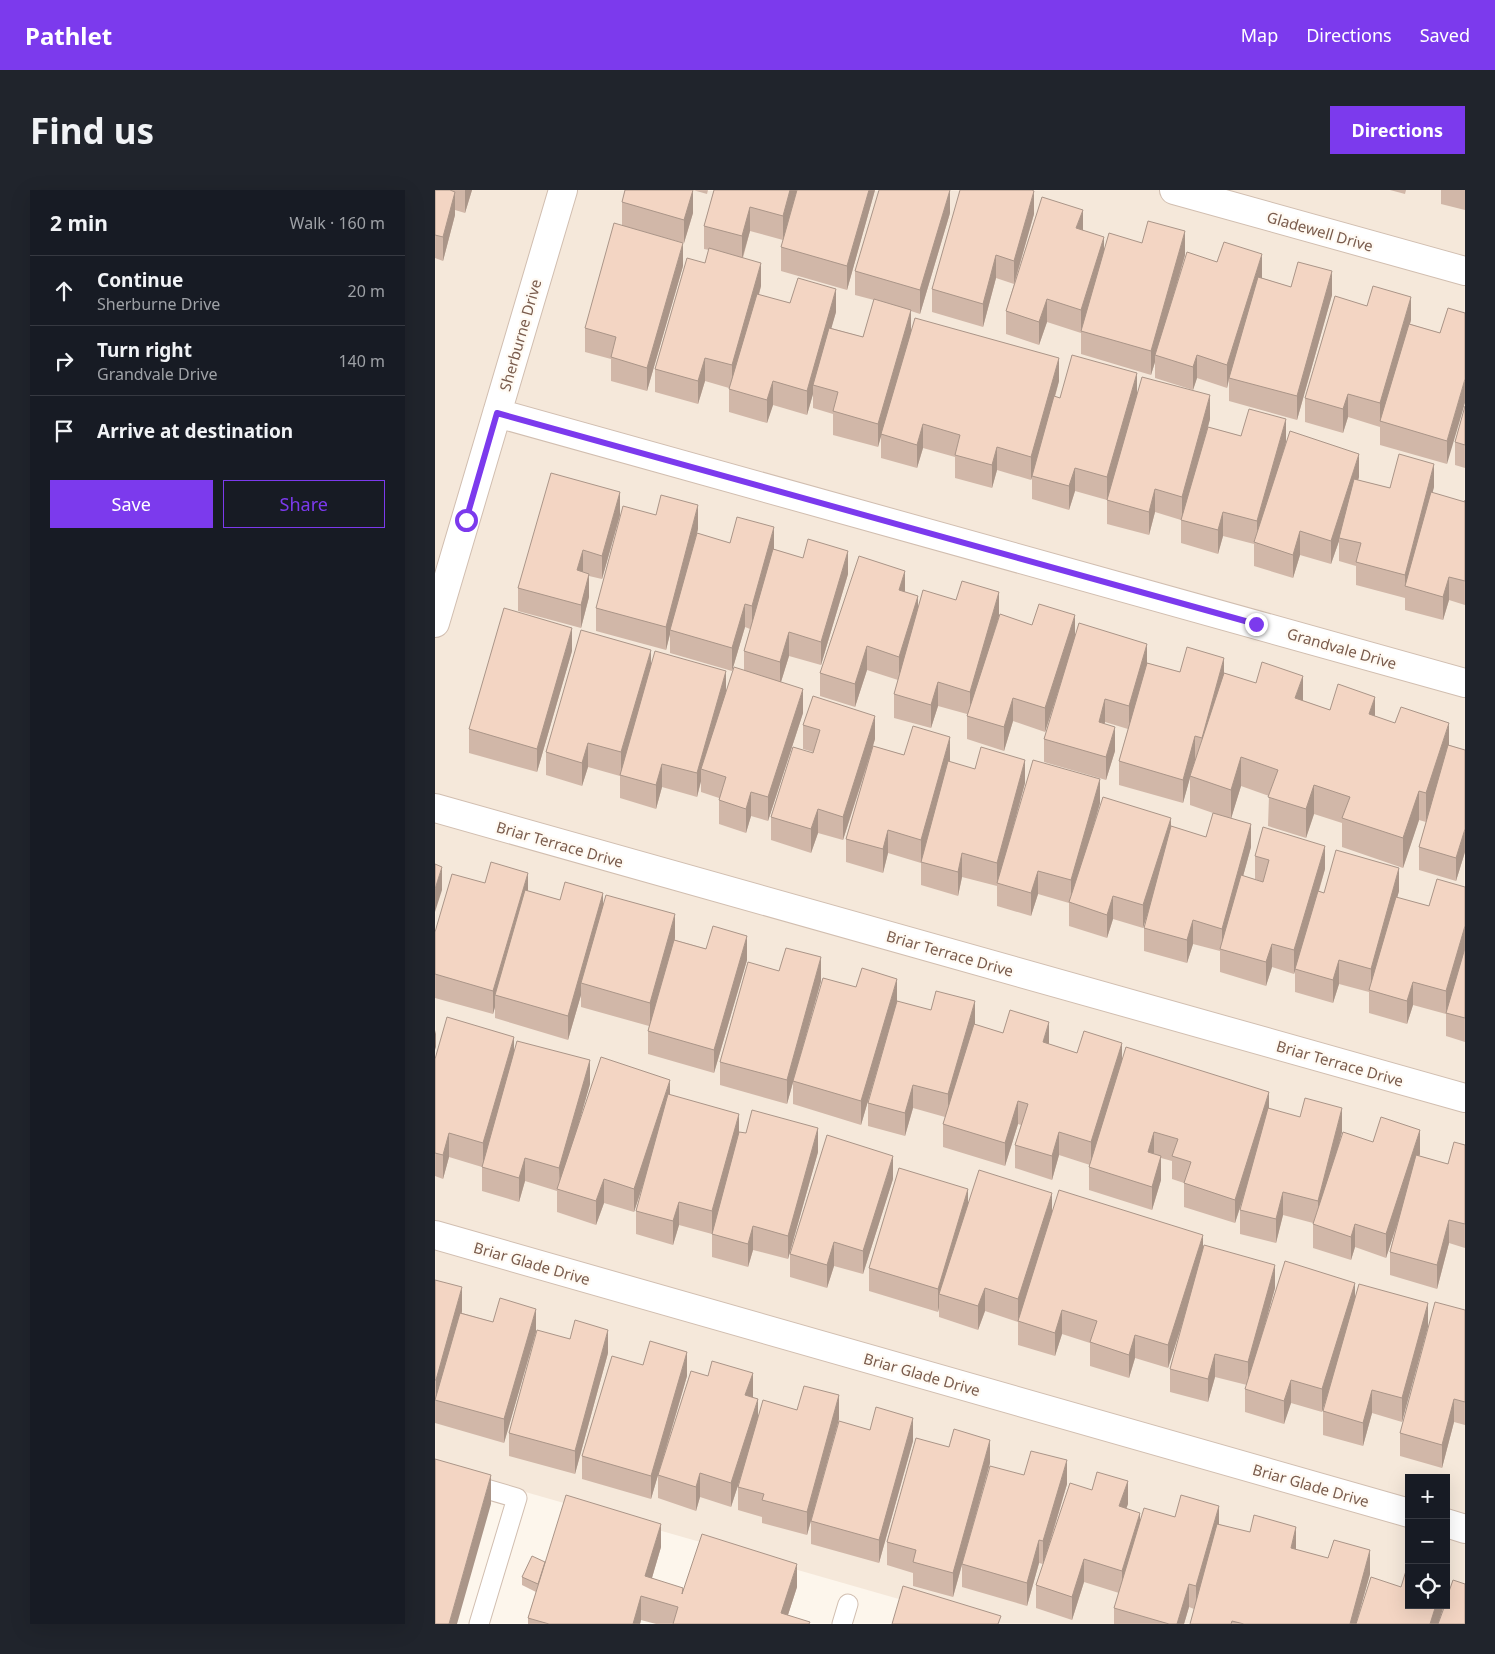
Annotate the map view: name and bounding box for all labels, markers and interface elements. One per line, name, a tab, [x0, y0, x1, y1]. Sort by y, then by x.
text: Pathlet	[25, 19, 112, 52]
text: Map	[1241, 23, 1278, 47]
text: Directions	[1306, 23, 1392, 47]
text: Saved	[1420, 23, 1470, 47]
button: Directions	[1330, 106, 1465, 154]
text: Find us	[30, 107, 154, 154]
street label: Gladewell Drive	[1265, 206, 1375, 256]
text: 2 min	[50, 209, 108, 237]
text: Walk · 160 m	[290, 212, 385, 234]
text: Continue	[97, 267, 183, 293]
icon: ahead	[50, 277, 78, 305]
street label: Sherburne Drive	[494, 277, 546, 393]
text: 20 m	[348, 280, 385, 302]
text: Sherburne Drive	[97, 293, 220, 315]
text: Turn right	[97, 337, 192, 363]
icon: right	[50, 347, 78, 375]
text: 140 m	[338, 350, 385, 372]
text: Grandvale Drive	[97, 363, 218, 385]
icon: arrive	[50, 417, 78, 445]
text: Arrive at destination	[97, 418, 293, 444]
button: Save	[50, 480, 213, 528]
button: Share	[223, 480, 385, 528]
route start	[455, 509, 478, 532]
route end	[1245, 613, 1268, 636]
street label: Grandvale Drive	[1285, 623, 1399, 673]
street label: Briar Terrace Drive	[494, 816, 626, 872]
street label: Briar Terrace Drive	[884, 925, 1016, 981]
street label: Briar Terrace Drive	[1274, 1035, 1406, 1091]
street label: Briar Glade Drive	[471, 1237, 593, 1289]
street label: Briar Glade Drive	[861, 1348, 983, 1400]
street label: Briar Glade Drive	[1250, 1459, 1372, 1511]
map controls	[1405, 1474, 1450, 1609]
button: +	[1405, 1474, 1450, 1519]
button: −	[1405, 1519, 1450, 1564]
button: locate	[1405, 1564, 1450, 1609]

